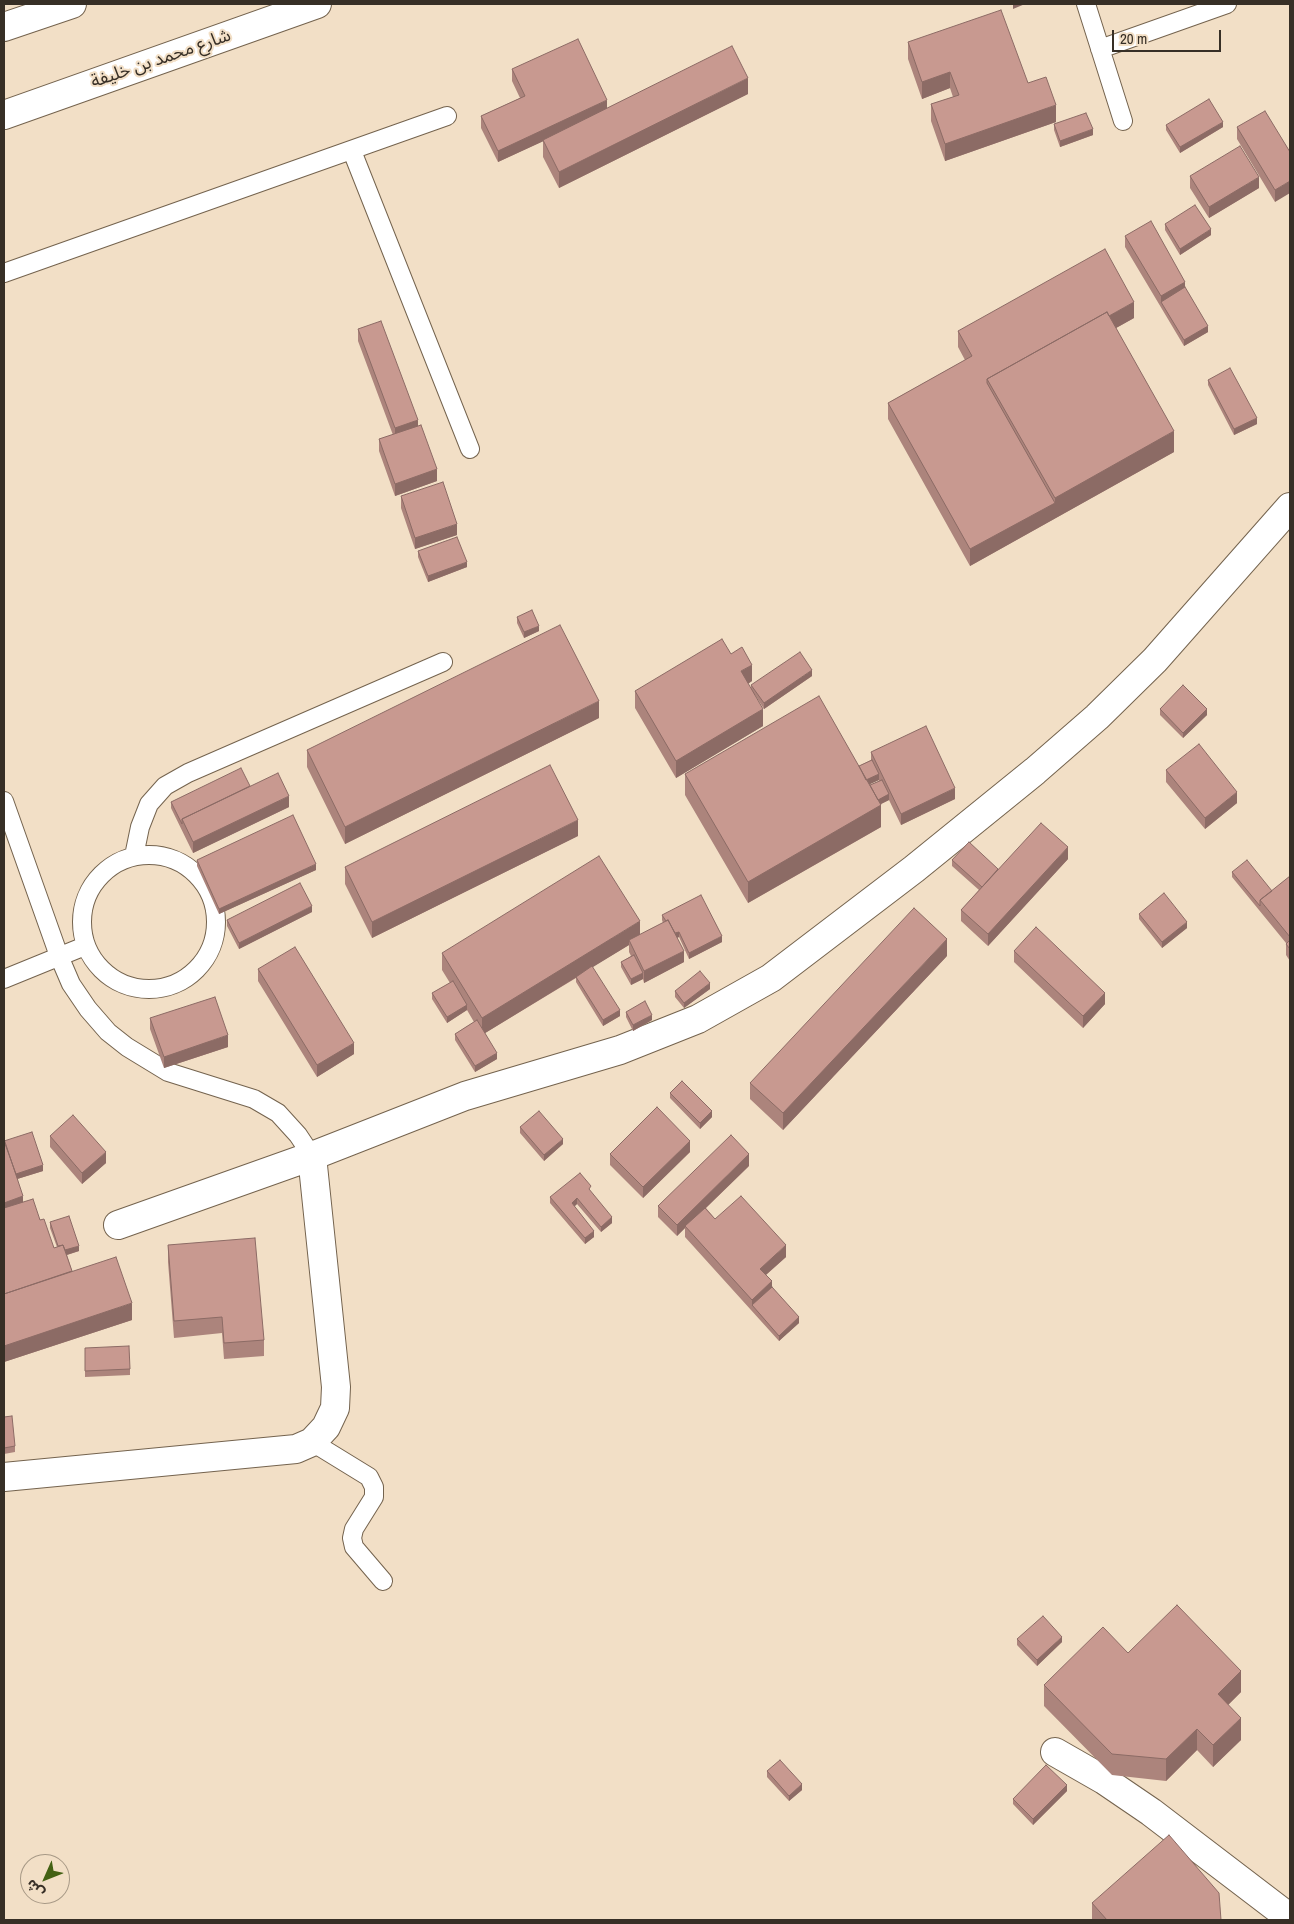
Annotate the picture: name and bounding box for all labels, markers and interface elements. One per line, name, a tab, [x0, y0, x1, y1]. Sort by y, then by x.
scale bar	[1114, 20, 1223, 52]
street label: شارع محمد بن خليفة	[88, 25, 234, 93]
text: 20 m	[1120, 28, 1147, 49]
north arrow	[20, 1854, 70, 1904]
text: ش	[22, 1876, 48, 1902]

